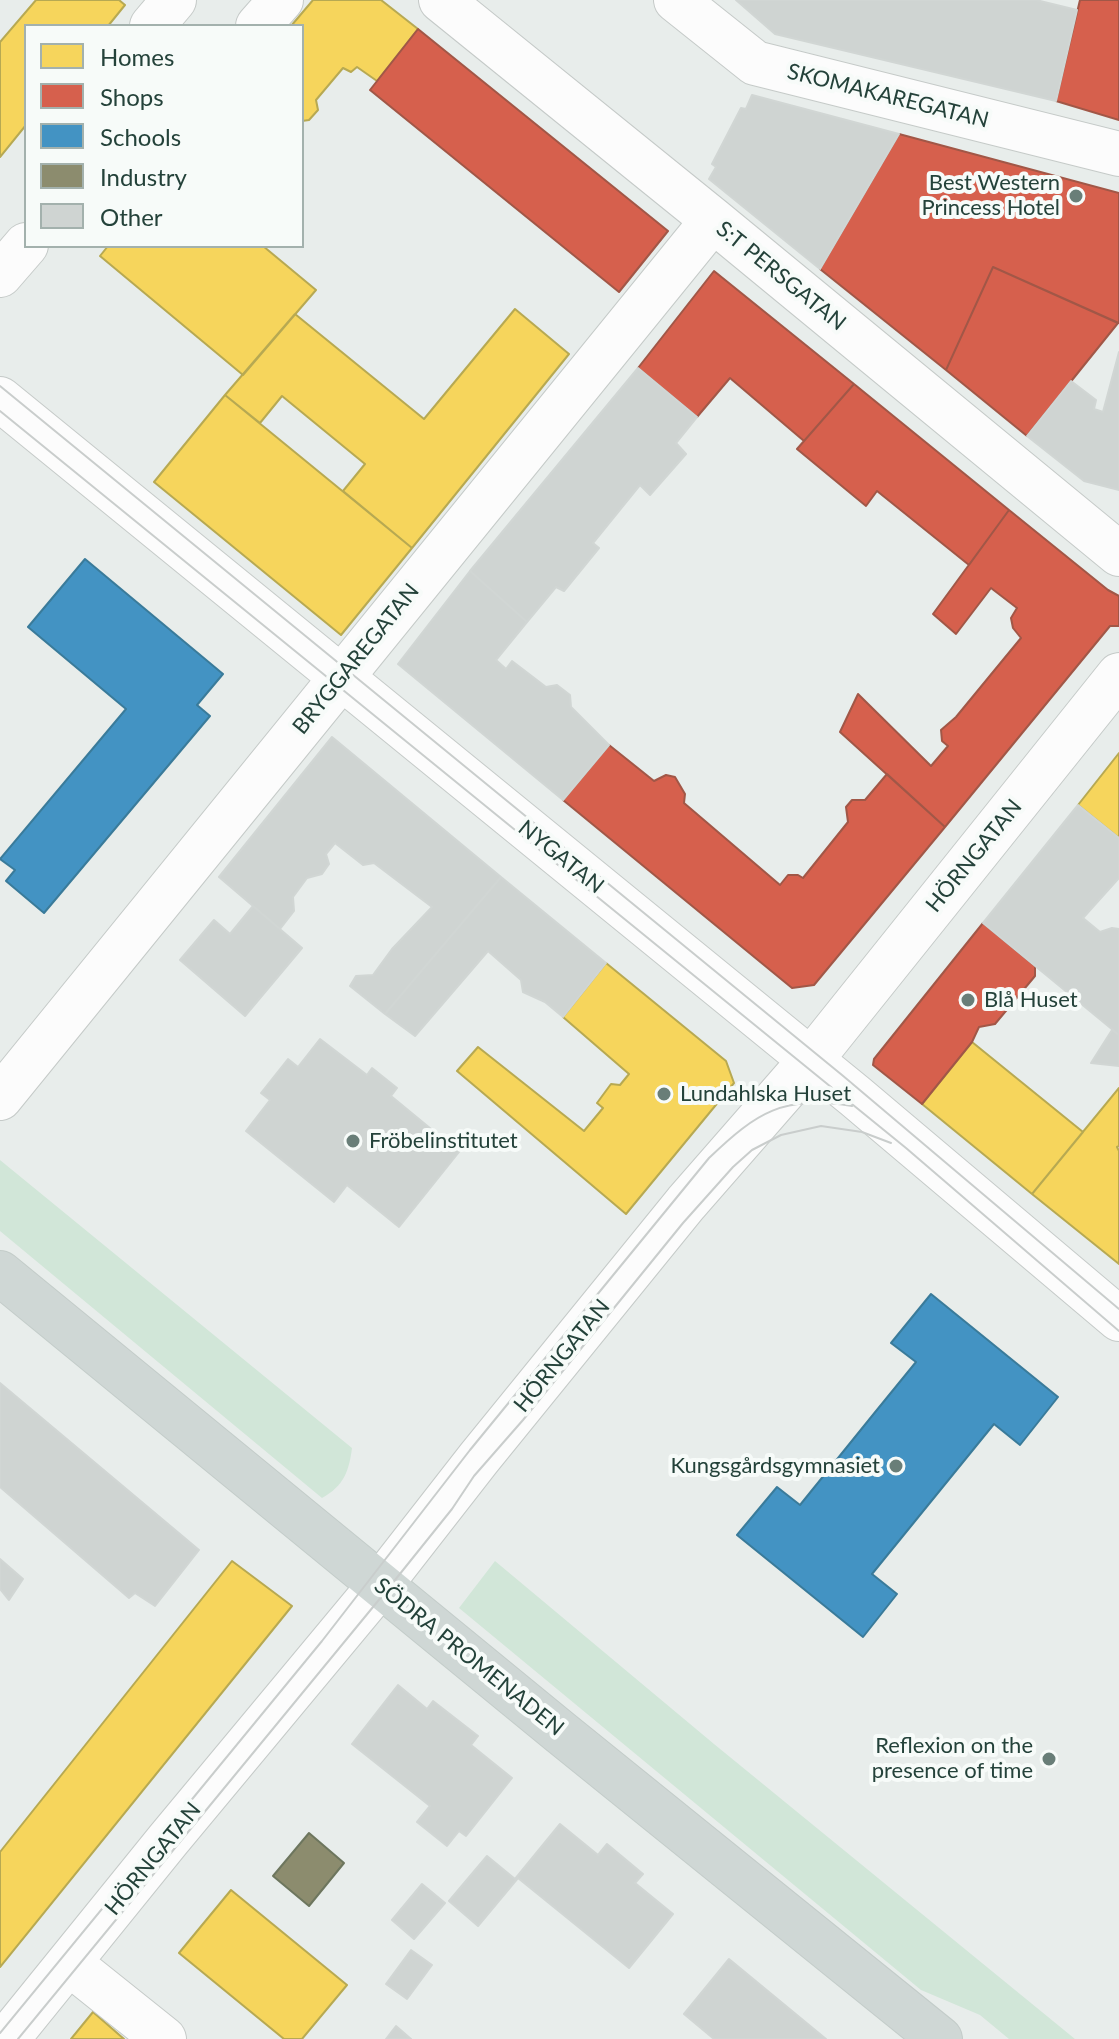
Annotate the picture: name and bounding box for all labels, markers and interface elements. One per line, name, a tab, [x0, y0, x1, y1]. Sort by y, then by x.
legend	[24, 24, 304, 248]
text: Homes	[100, 42, 174, 71]
street label: SKOMAKAREGATAN	[785, 58, 991, 134]
text: Shops	[100, 82, 164, 111]
text: Schools	[100, 122, 181, 151]
text: Industry	[100, 162, 187, 191]
place label: Best Western Princess Hotel	[921, 170, 1060, 222]
marker: Best Western Princess Hotel	[1067, 187, 1085, 205]
text: Other	[100, 202, 163, 231]
street label: S:T PERSGATAN	[711, 216, 851, 336]
street label: BRYGGAREGATAN	[287, 579, 425, 739]
street label: HÖRNGATAN	[921, 794, 1027, 918]
street label: NYGATAN	[513, 815, 609, 899]
place label: Blå Huset	[984, 987, 1078, 1013]
marker: Blå Huset	[959, 991, 977, 1009]
place label: Lundahlska Huset	[680, 1081, 851, 1107]
marker: Lundahlska Huset	[655, 1085, 673, 1103]
place label: Fröbelinstitutet	[369, 1128, 518, 1154]
marker: Fröbelinstitutet	[344, 1132, 362, 1150]
street label: HÖRNGATAN	[509, 1294, 615, 1418]
place label: Kungsgårdsgymnasiet	[670, 1453, 880, 1479]
marker: Kungsgårdsgymnasiet	[887, 1457, 905, 1475]
street label: SÖDRA PROMENADEN	[369, 1572, 569, 1742]
place label: Reflexion on the presence of time	[872, 1733, 1033, 1784]
marker: Reflexion on the presence of time	[1040, 1750, 1058, 1768]
street label: HÖRNGATAN	[100, 1797, 206, 1921]

